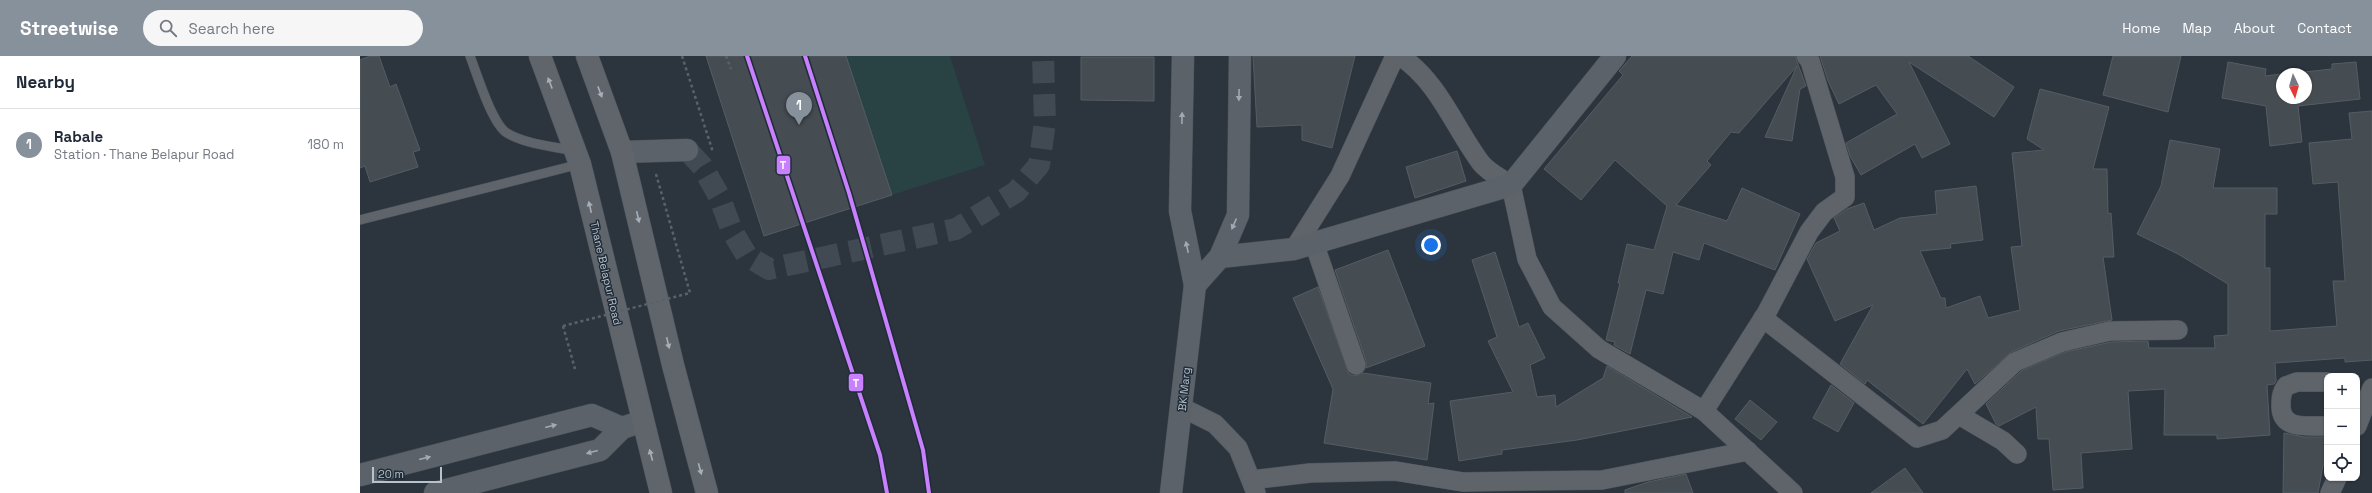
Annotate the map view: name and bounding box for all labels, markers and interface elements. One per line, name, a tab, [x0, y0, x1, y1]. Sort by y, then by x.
search box	[143, 10, 423, 46]
text: Streetwise	[20, 16, 119, 41]
icon: search	[157, 17, 179, 39]
text: Search here	[189, 19, 275, 38]
text: Home	[2122, 19, 2160, 37]
text: Map	[2182, 19, 2212, 37]
text: About	[2234, 19, 2275, 37]
text: Contact	[2297, 19, 2352, 37]
north arrow	[2276, 68, 2312, 104]
text: Nearby	[16, 71, 75, 93]
one-way arrow	[547, 77, 553, 89]
one-way arrow	[598, 87, 604, 99]
one-way arrow	[1236, 89, 1242, 102]
pin: 1	[786, 92, 812, 125]
one-way arrow	[1179, 111, 1185, 124]
text: Rabale	[54, 127, 103, 146]
text: 1	[26, 136, 32, 153]
text: 180 m	[308, 136, 344, 153]
text: Station · Thane Belapur Road	[54, 146, 234, 163]
line badge: T	[776, 155, 791, 175]
text: T	[780, 158, 787, 172]
one-way arrow	[587, 200, 593, 213]
one-way arrow	[635, 211, 641, 223]
one-way arrow	[1231, 219, 1237, 231]
street label: Thane Belapur Road	[587, 220, 625, 326]
your location	[1421, 235, 1441, 255]
one-way arrow	[1184, 241, 1190, 253]
one-way arrow	[665, 337, 671, 349]
street label: BK Marg	[1175, 367, 1193, 411]
line badge: T	[848, 373, 864, 392]
map controls	[2324, 373, 2360, 481]
button: +	[2324, 373, 2360, 409]
text: T	[853, 376, 860, 390]
button: −	[2324, 409, 2360, 445]
one-way arrow	[545, 422, 557, 428]
button: locate	[2324, 445, 2360, 481]
one-way arrow	[648, 449, 654, 461]
one-way arrow	[586, 450, 598, 456]
one-way arrow	[419, 455, 431, 461]
one-way arrow	[698, 463, 704, 475]
scale bar	[372, 465, 442, 484]
text: 20 m	[378, 467, 404, 481]

